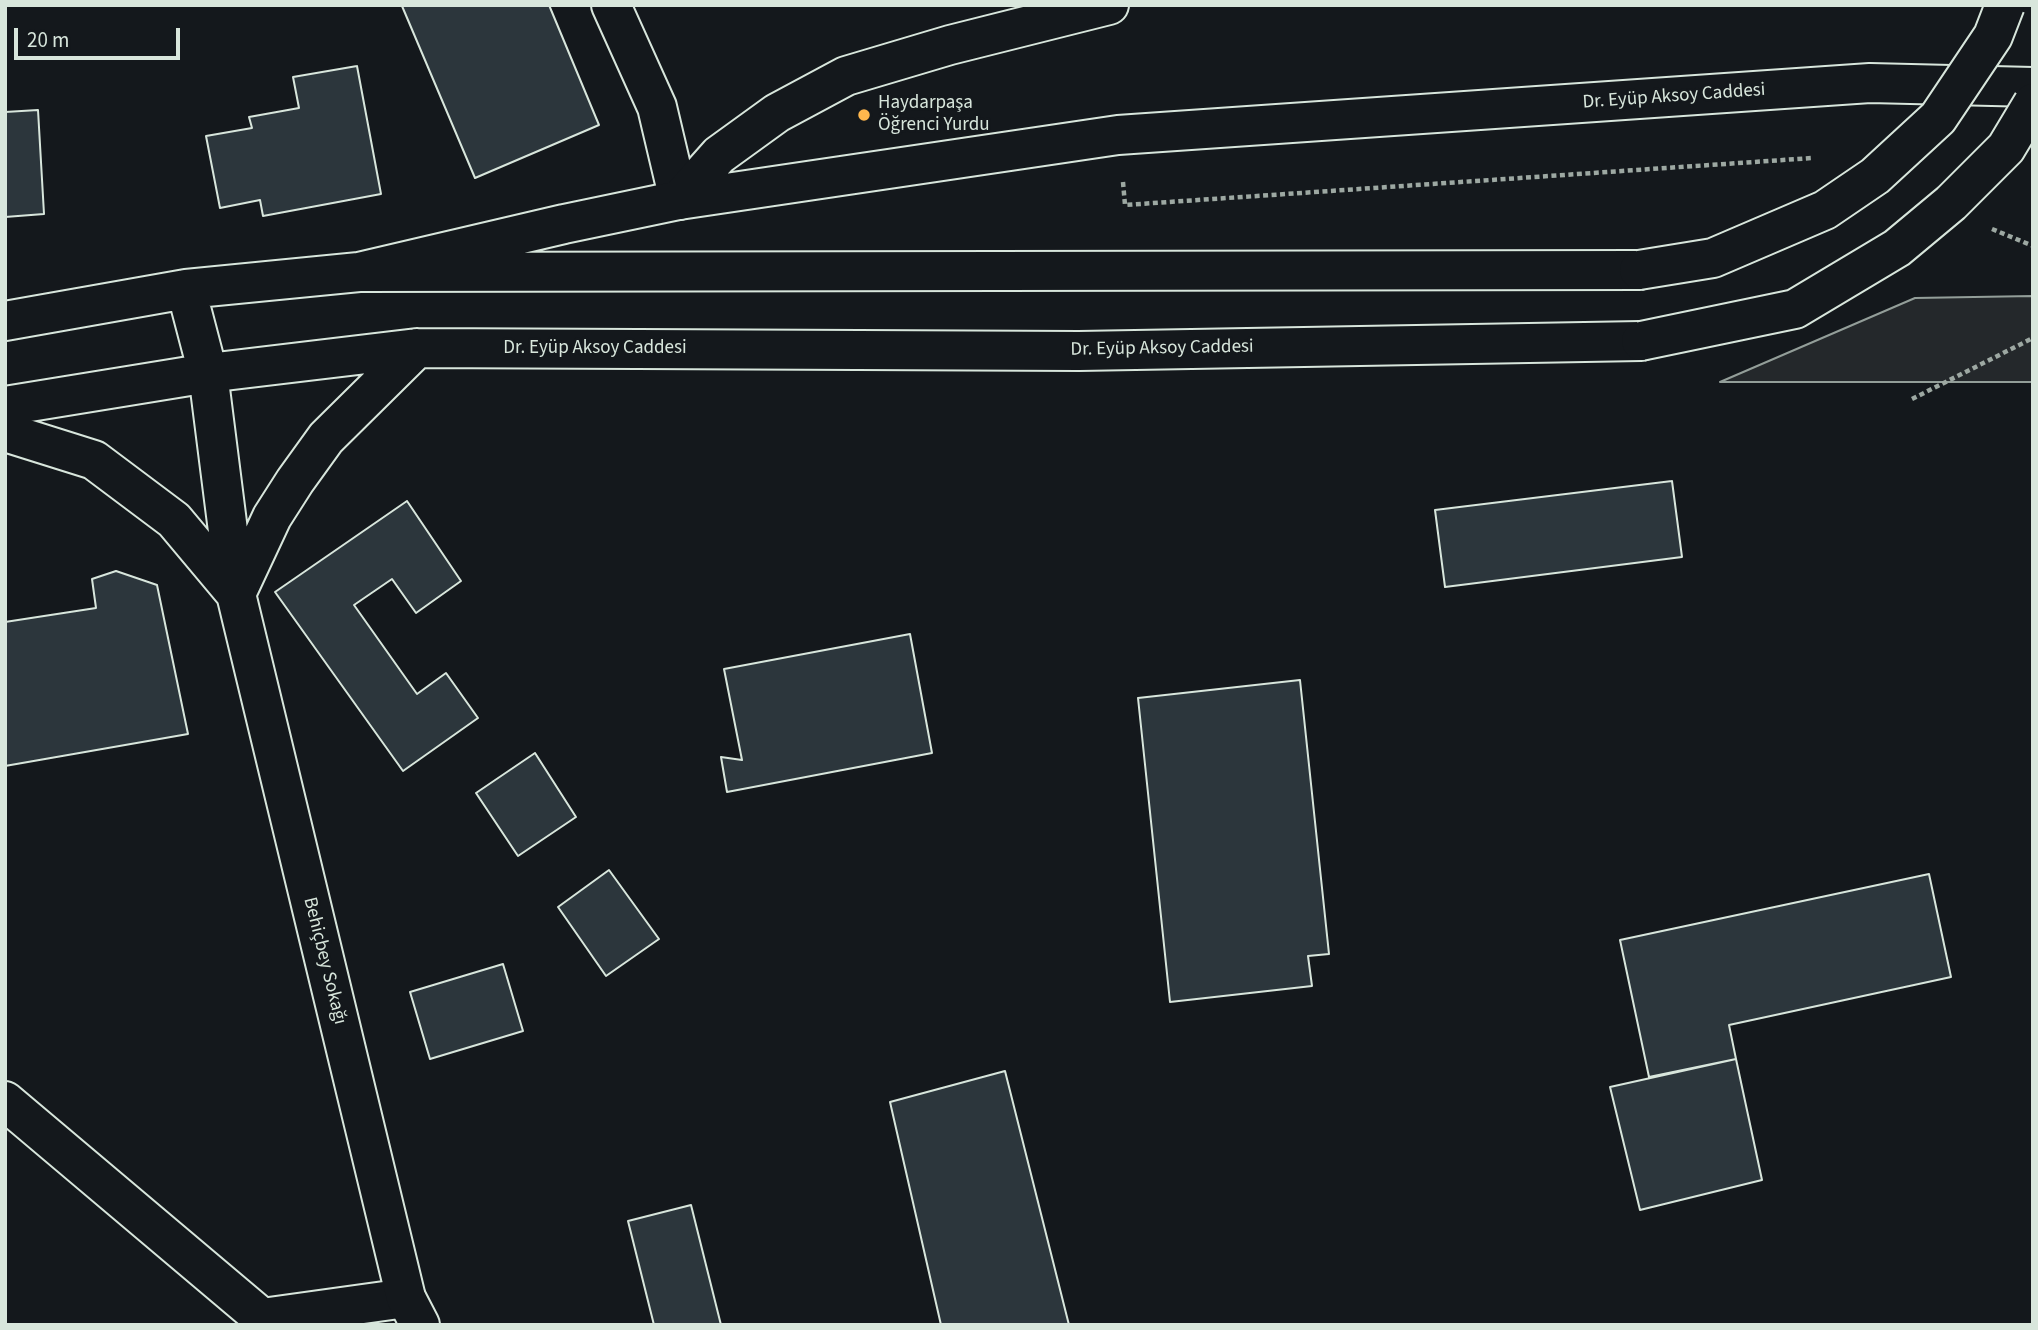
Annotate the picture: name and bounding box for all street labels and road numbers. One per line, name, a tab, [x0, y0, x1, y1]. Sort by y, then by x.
street label: Dr. Eyüp Aksoy Caddesi	[1582, 79, 1766, 115]
street label: Dr. Eyüp Aksoy Caddesi	[1070, 336, 1254, 362]
street label: Dr. Eyüp Aksoy Caddesi	[503, 338, 687, 360]
street label: Behiçbey Sokağı	[297, 895, 351, 1027]

